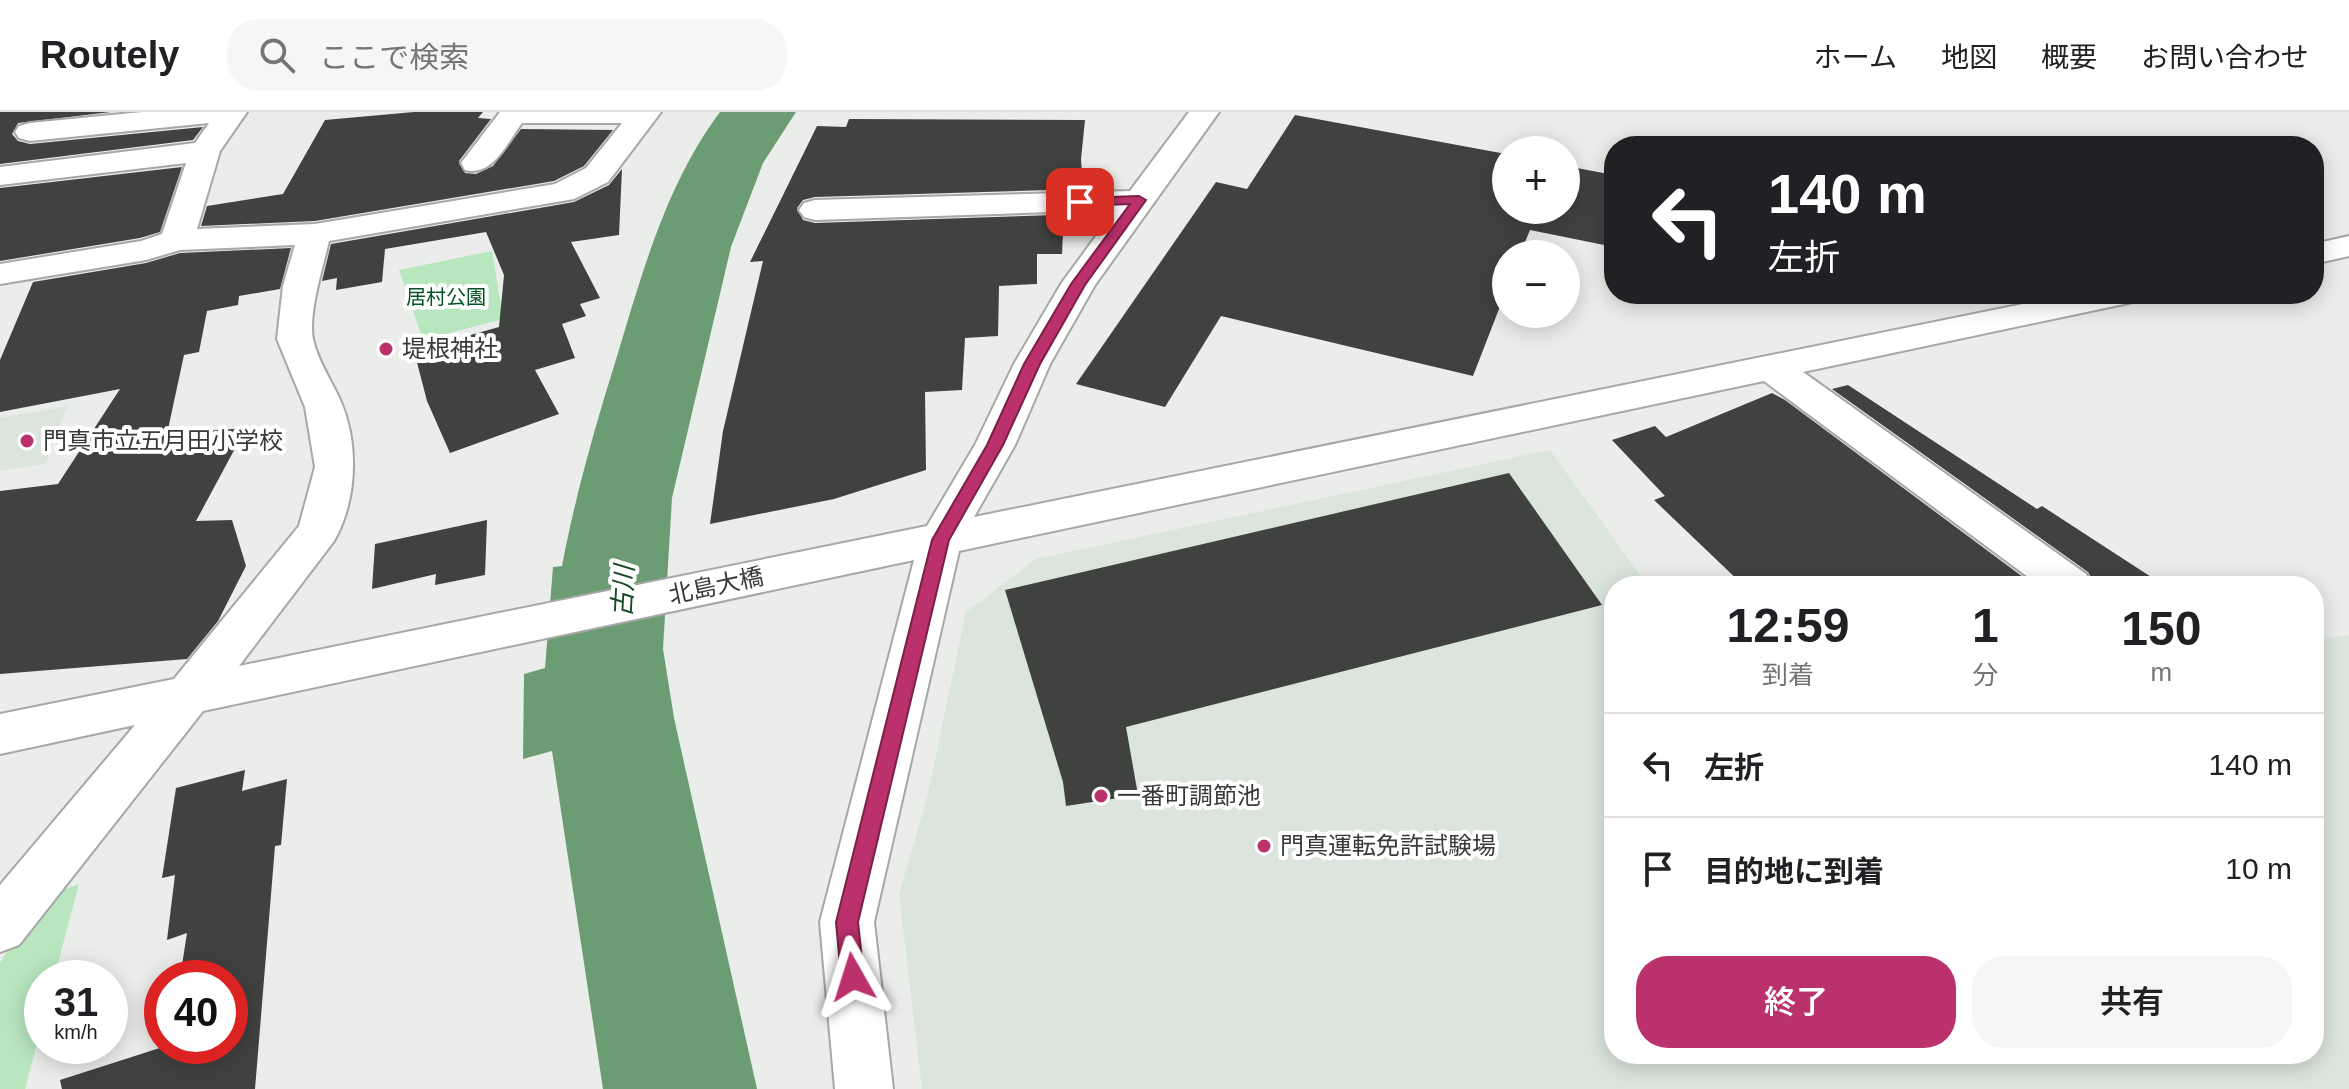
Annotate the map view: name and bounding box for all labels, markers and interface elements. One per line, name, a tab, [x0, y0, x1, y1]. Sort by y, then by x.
search box	[227, 19, 787, 91]
icon: search	[255, 33, 299, 77]
text: Routely	[40, 34, 179, 76]
text: ここで検索	[319, 41, 469, 74]
text: ホーム	[1814, 42, 1897, 73]
text: 地図	[1941, 42, 1997, 73]
text: 概要	[2041, 42, 2097, 73]
text: お問い合わせ	[2141, 42, 2309, 73]
map controls	[1492, 136, 1580, 328]
button: +	[1492, 136, 1580, 224]
text: 140 m	[1768, 162, 1927, 225]
pin	[1046, 168, 1114, 236]
icon: left	[1636, 168, 1740, 272]
icon: arrive	[1058, 180, 1102, 224]
text: 左折	[1768, 237, 1840, 278]
button: −	[1492, 240, 1580, 328]
park label: 居村公園	[406, 286, 486, 308]
place label: 堤根神社	[402, 335, 498, 362]
marker: 堤根神社	[377, 340, 395, 358]
place label: 門真市立五月田小学校	[43, 427, 283, 454]
marker: 門真市立五月田小学校	[18, 432, 36, 450]
water label: 古川	[607, 561, 639, 618]
street label: 北島大橋	[666, 562, 766, 609]
text: 12:59	[1727, 599, 1849, 652]
text: 1	[1972, 599, 1999, 652]
text: 150	[2121, 602, 2201, 655]
text: m	[2151, 657, 2172, 687]
text: 到着	[1762, 660, 1814, 690]
text: 分	[1972, 660, 1998, 690]
icon: left	[1636, 743, 1680, 787]
text: 140 m	[2209, 748, 2292, 781]
text: 左折	[1704, 751, 1764, 784]
place label: 一番町調節池	[1117, 782, 1261, 809]
marker: 一番町調節池	[1092, 787, 1110, 805]
place label: 門真運転免許試験場	[1280, 832, 1496, 859]
marker: 門真運転免許試験場	[1255, 837, 1273, 855]
icon: arrive	[1636, 847, 1680, 891]
text: 10 m	[2225, 852, 2292, 885]
text: 目的地に到着	[1704, 855, 1884, 888]
position arrow	[811, 935, 895, 1019]
button: 終了	[1636, 956, 1956, 1048]
button: 共有	[1972, 956, 2292, 1048]
speed limit sign: 40	[144, 960, 248, 1064]
text: 31	[54, 980, 98, 1024]
text: km/h	[54, 1021, 98, 1043]

